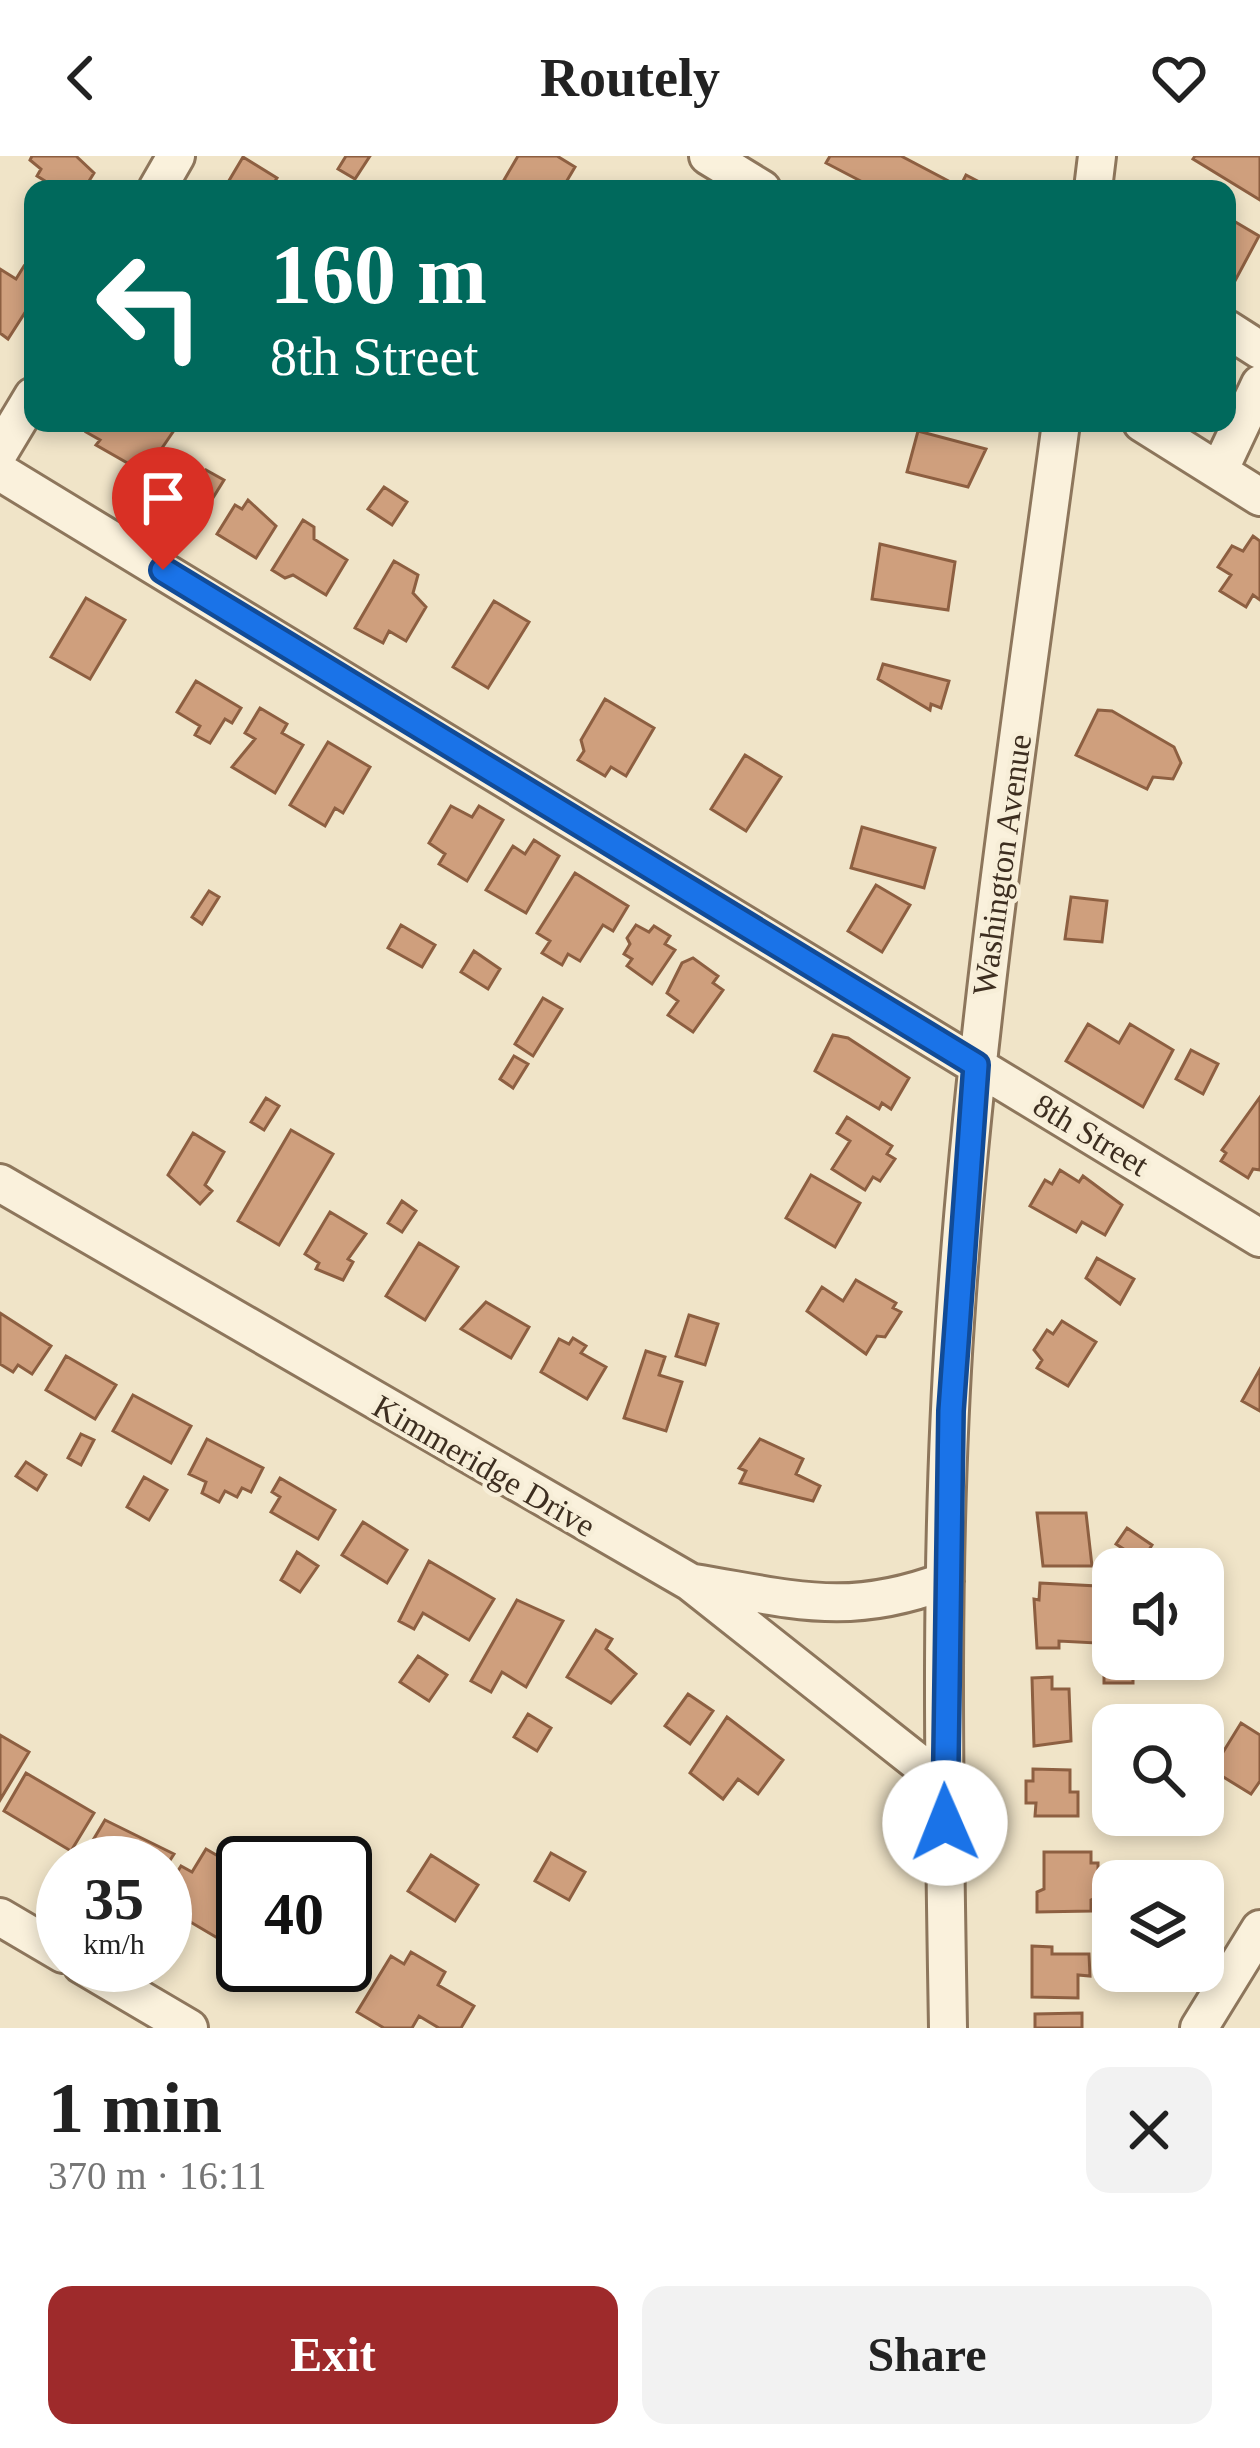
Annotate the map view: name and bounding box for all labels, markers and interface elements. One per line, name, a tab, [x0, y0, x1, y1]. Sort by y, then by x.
icon: back	[48, 45, 114, 111]
icon: heart	[1146, 45, 1212, 111]
text: Routely	[540, 48, 720, 108]
icon: left	[72, 228, 228, 384]
text: 160 m	[270, 228, 487, 321]
text: 8th Street	[270, 327, 478, 387]
pin	[112, 447, 214, 570]
icon: arrive	[130, 465, 196, 531]
street label: Washington Avenue	[966, 732, 1038, 998]
street label: 8th Street	[1027, 1087, 1155, 1183]
street label: Kimmeridge Drive	[367, 1388, 601, 1544]
map controls	[1092, 1548, 1224, 1992]
button: sound	[1092, 1548, 1224, 1680]
button: search	[1092, 1704, 1224, 1836]
position arrow	[882, 1760, 1008, 1886]
speed limit sign: 40	[216, 1836, 372, 1992]
button: layers	[1092, 1860, 1224, 1992]
text: 35	[84, 1866, 144, 1932]
text: km/h	[83, 1927, 145, 1960]
button: close	[1086, 2067, 1212, 2193]
text: 1 min	[48, 2068, 222, 2148]
text: 370 m · 16:11	[48, 2154, 266, 2197]
button: Exit	[48, 2286, 618, 2424]
button: Share	[642, 2286, 1212, 2424]

